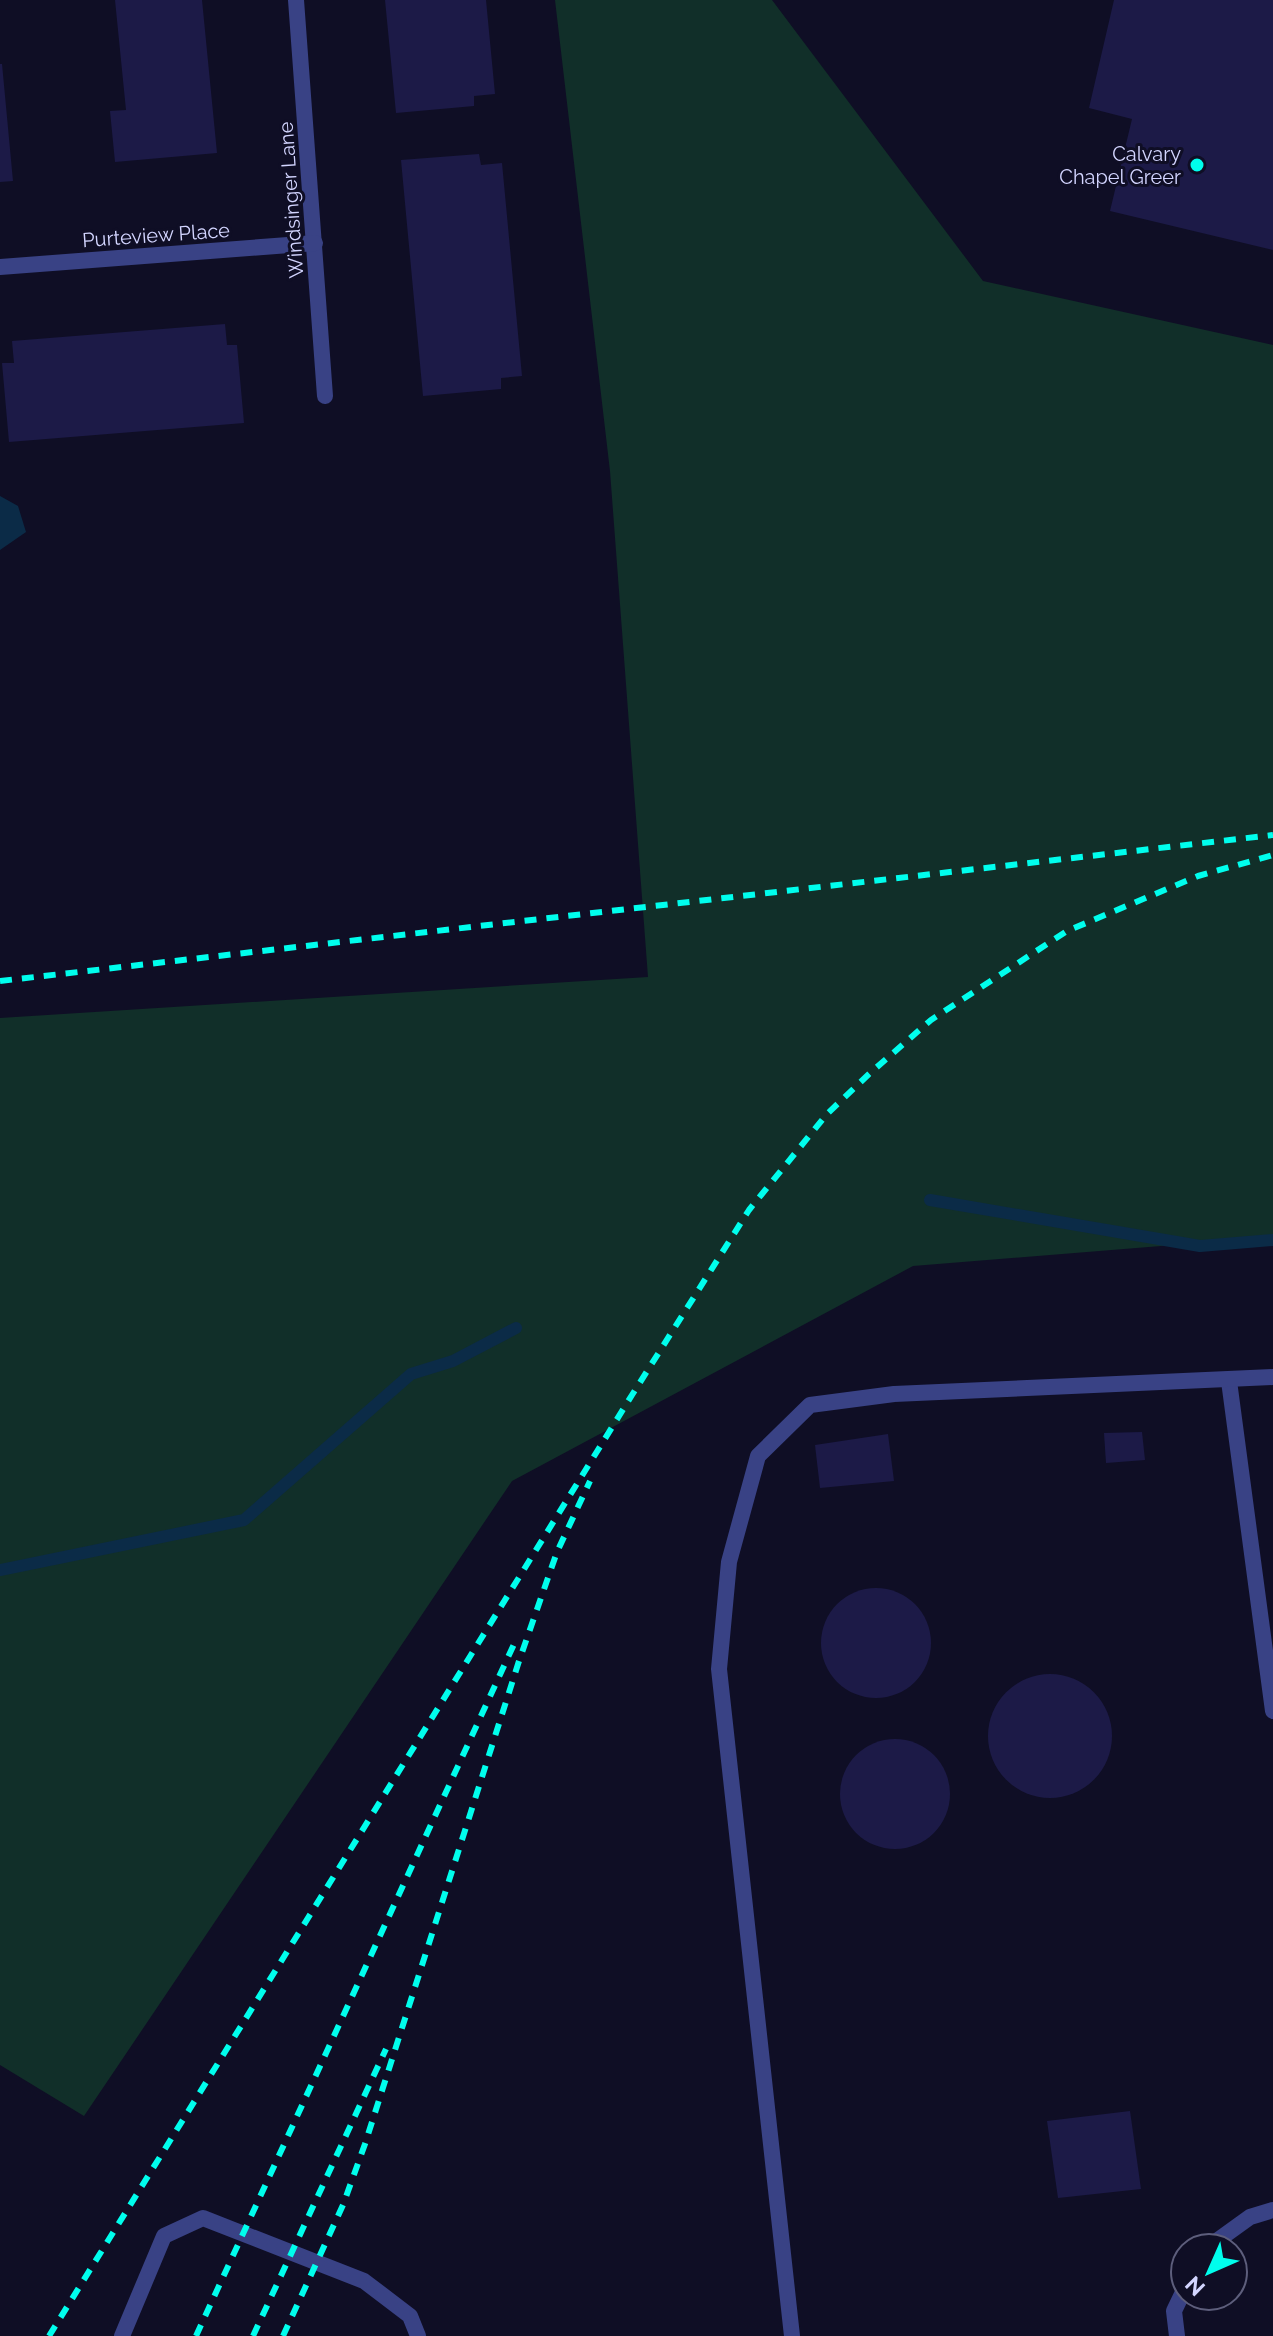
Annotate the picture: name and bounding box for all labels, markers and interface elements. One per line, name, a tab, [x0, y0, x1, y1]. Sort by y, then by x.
street label: Windsinger Lane	[274, 121, 308, 279]
place label: Calvary Chapel Greer	[1059, 142, 1181, 189]
marker: Calvary Chapel Greer	[1188, 156, 1206, 174]
street label: Purteview Place	[81, 218, 231, 252]
north arrow	[1169, 2232, 1249, 2312]
text: N	[1180, 2271, 1210, 2301]

